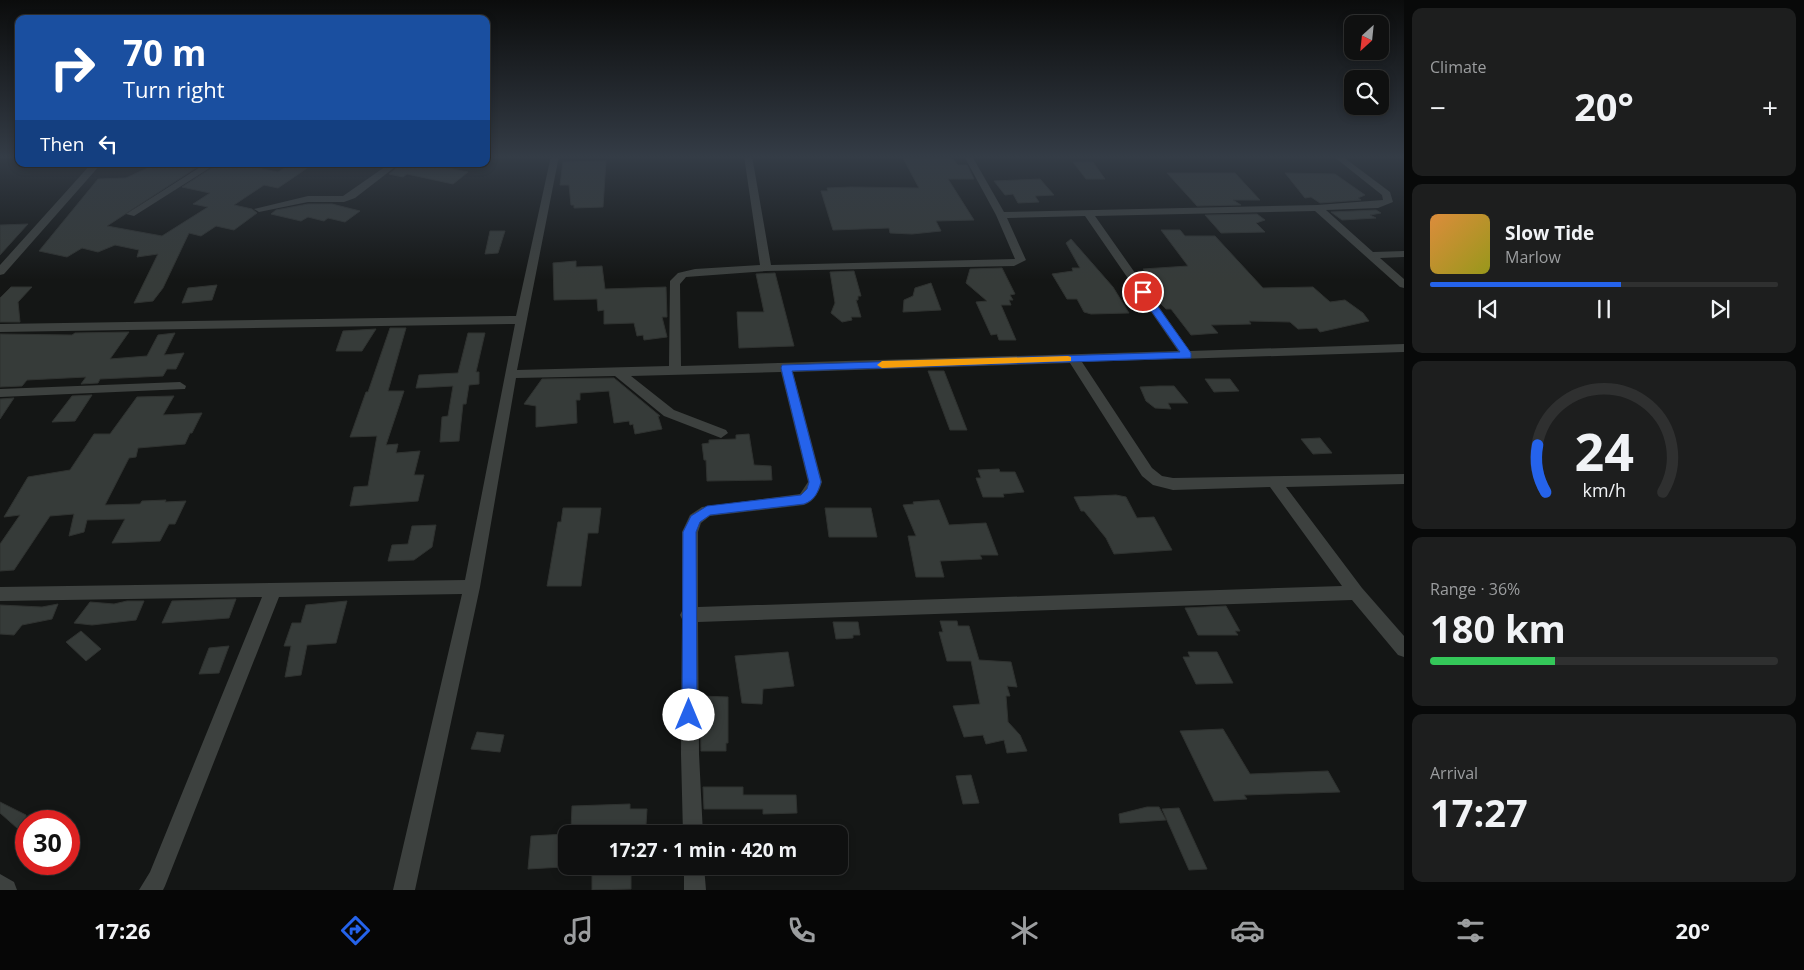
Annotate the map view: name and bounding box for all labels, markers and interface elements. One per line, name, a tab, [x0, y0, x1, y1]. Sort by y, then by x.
north arrow	[1344, 15, 1389, 60]
map controls	[1344, 15, 1389, 115]
text: 70 m	[123, 29, 206, 76]
icon: right	[40, 35, 105, 100]
text: Climate	[1430, 56, 1487, 78]
button: search	[1344, 70, 1389, 115]
text: Turn right	[123, 74, 225, 104]
text: 20°	[1574, 80, 1634, 132]
text: −	[1430, 88, 1446, 126]
text: +	[1762, 88, 1778, 126]
icon: left	[94, 130, 122, 158]
text: Then	[40, 131, 84, 157]
text: Slow Tide	[1505, 220, 1594, 246]
text: Marlow	[1505, 246, 1561, 268]
pin	[1122, 271, 1164, 313]
icon: arrive	[1129, 278, 1157, 306]
icon: previous	[1474, 295, 1502, 323]
icon: pause	[1590, 295, 1618, 323]
icon: next	[1706, 295, 1734, 323]
text: 24	[1574, 415, 1634, 486]
text: km/h	[1582, 478, 1626, 502]
text: Range · 36%	[1430, 578, 1520, 600]
text: 180 km	[1430, 602, 1566, 654]
position arrow	[662, 688, 714, 740]
text: Arrival	[1430, 762, 1478, 784]
text: 17:27	[1430, 786, 1528, 838]
speed limit sign: 30	[15, 810, 80, 875]
text: 17:27 · 1 min · 420 m	[609, 837, 797, 863]
icon: directions	[338, 913, 373, 948]
icon: music	[561, 913, 596, 948]
icon: phone	[784, 913, 819, 948]
icon: climate	[1007, 913, 1042, 948]
icon: car	[1230, 913, 1265, 948]
icon: filters	[1453, 913, 1488, 948]
text: 17:26	[94, 915, 151, 945]
text: 20°	[1675, 915, 1710, 945]

